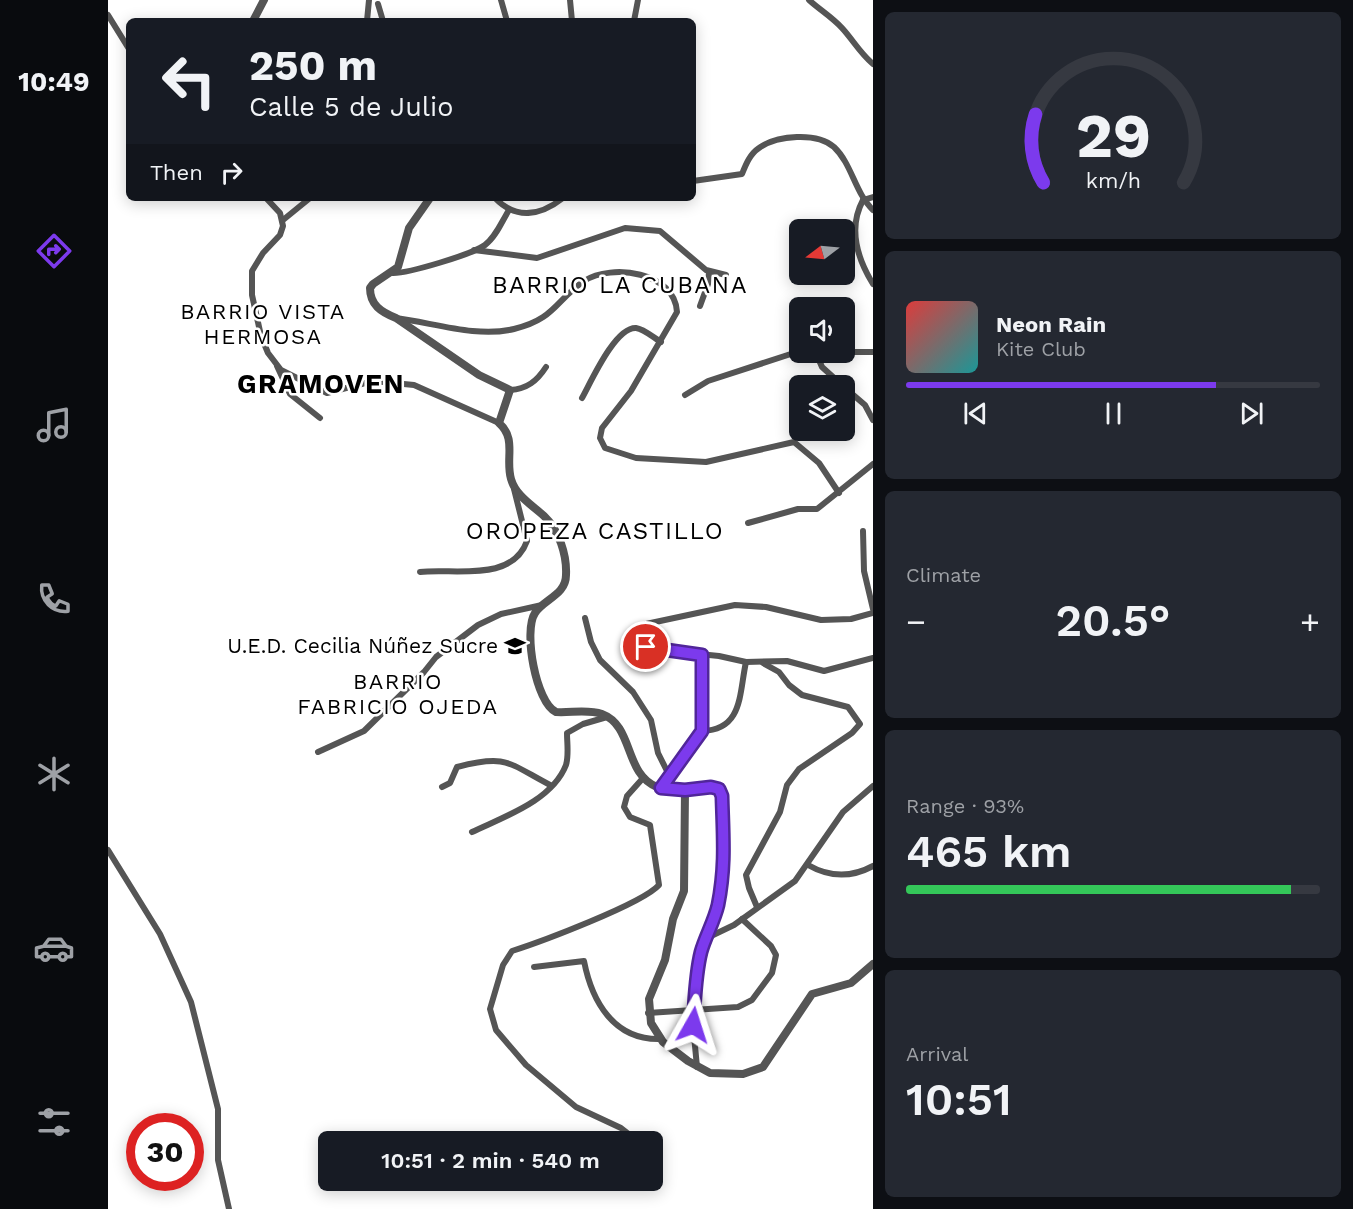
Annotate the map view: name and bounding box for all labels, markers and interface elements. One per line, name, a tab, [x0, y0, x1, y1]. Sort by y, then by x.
text: 250 m	[249, 41, 377, 90]
icon: left	[150, 42, 228, 120]
text: 10:49	[18, 66, 90, 98]
text: Calle 5 de Julio	[249, 91, 453, 123]
text: 29	[1075, 99, 1151, 172]
icon: right	[215, 156, 248, 189]
text: Then	[150, 160, 203, 185]
text: km/h	[1085, 168, 1141, 193]
north arrow	[789, 219, 855, 285]
map controls	[789, 219, 855, 441]
icon: directions	[33, 230, 75, 272]
district label: BARRIO LA CUBANA	[492, 271, 748, 299]
button: sound	[789, 297, 855, 363]
district label: BARRIO VISTA HERMOSA	[180, 299, 346, 349]
text: Neon Rain	[996, 312, 1106, 337]
text: Kite Club	[996, 337, 1086, 361]
district label: GRAMOVEN	[237, 368, 405, 400]
button: layers	[789, 375, 855, 441]
icon: previous	[959, 397, 992, 430]
icon: pause	[1097, 397, 1130, 430]
icon: next	[1235, 397, 1268, 430]
icon: music	[33, 404, 75, 446]
district label: OROPEZA CASTILLO	[466, 517, 724, 545]
text: Climate	[906, 563, 981, 587]
icon: phone	[33, 578, 75, 620]
text: 20.5°	[1055, 594, 1171, 647]
text: −	[906, 602, 926, 641]
text: +	[1300, 602, 1320, 641]
pin	[620, 621, 671, 672]
icon: arrive	[629, 630, 662, 663]
place label: U.E.D. Cecilia Núñez Sucre	[227, 633, 498, 658]
school or university icon: U.E.D. Cecilia Núñez Sucre	[503, 634, 527, 658]
district label: BARRIO FABRICIO OJEDA	[297, 669, 499, 719]
icon: climate	[33, 753, 75, 795]
text: Range · 93%	[906, 794, 1024, 818]
text: 465 km	[906, 825, 1072, 878]
icon: car	[33, 927, 75, 969]
position arrow	[661, 993, 725, 1057]
text: Arrival	[906, 1042, 968, 1066]
text: 10:51	[906, 1073, 1012, 1126]
icon: filters	[33, 1101, 75, 1143]
speed limit sign: 30	[126, 1113, 204, 1191]
text: 10:51 · 2 min · 540 m	[381, 1148, 600, 1173]

